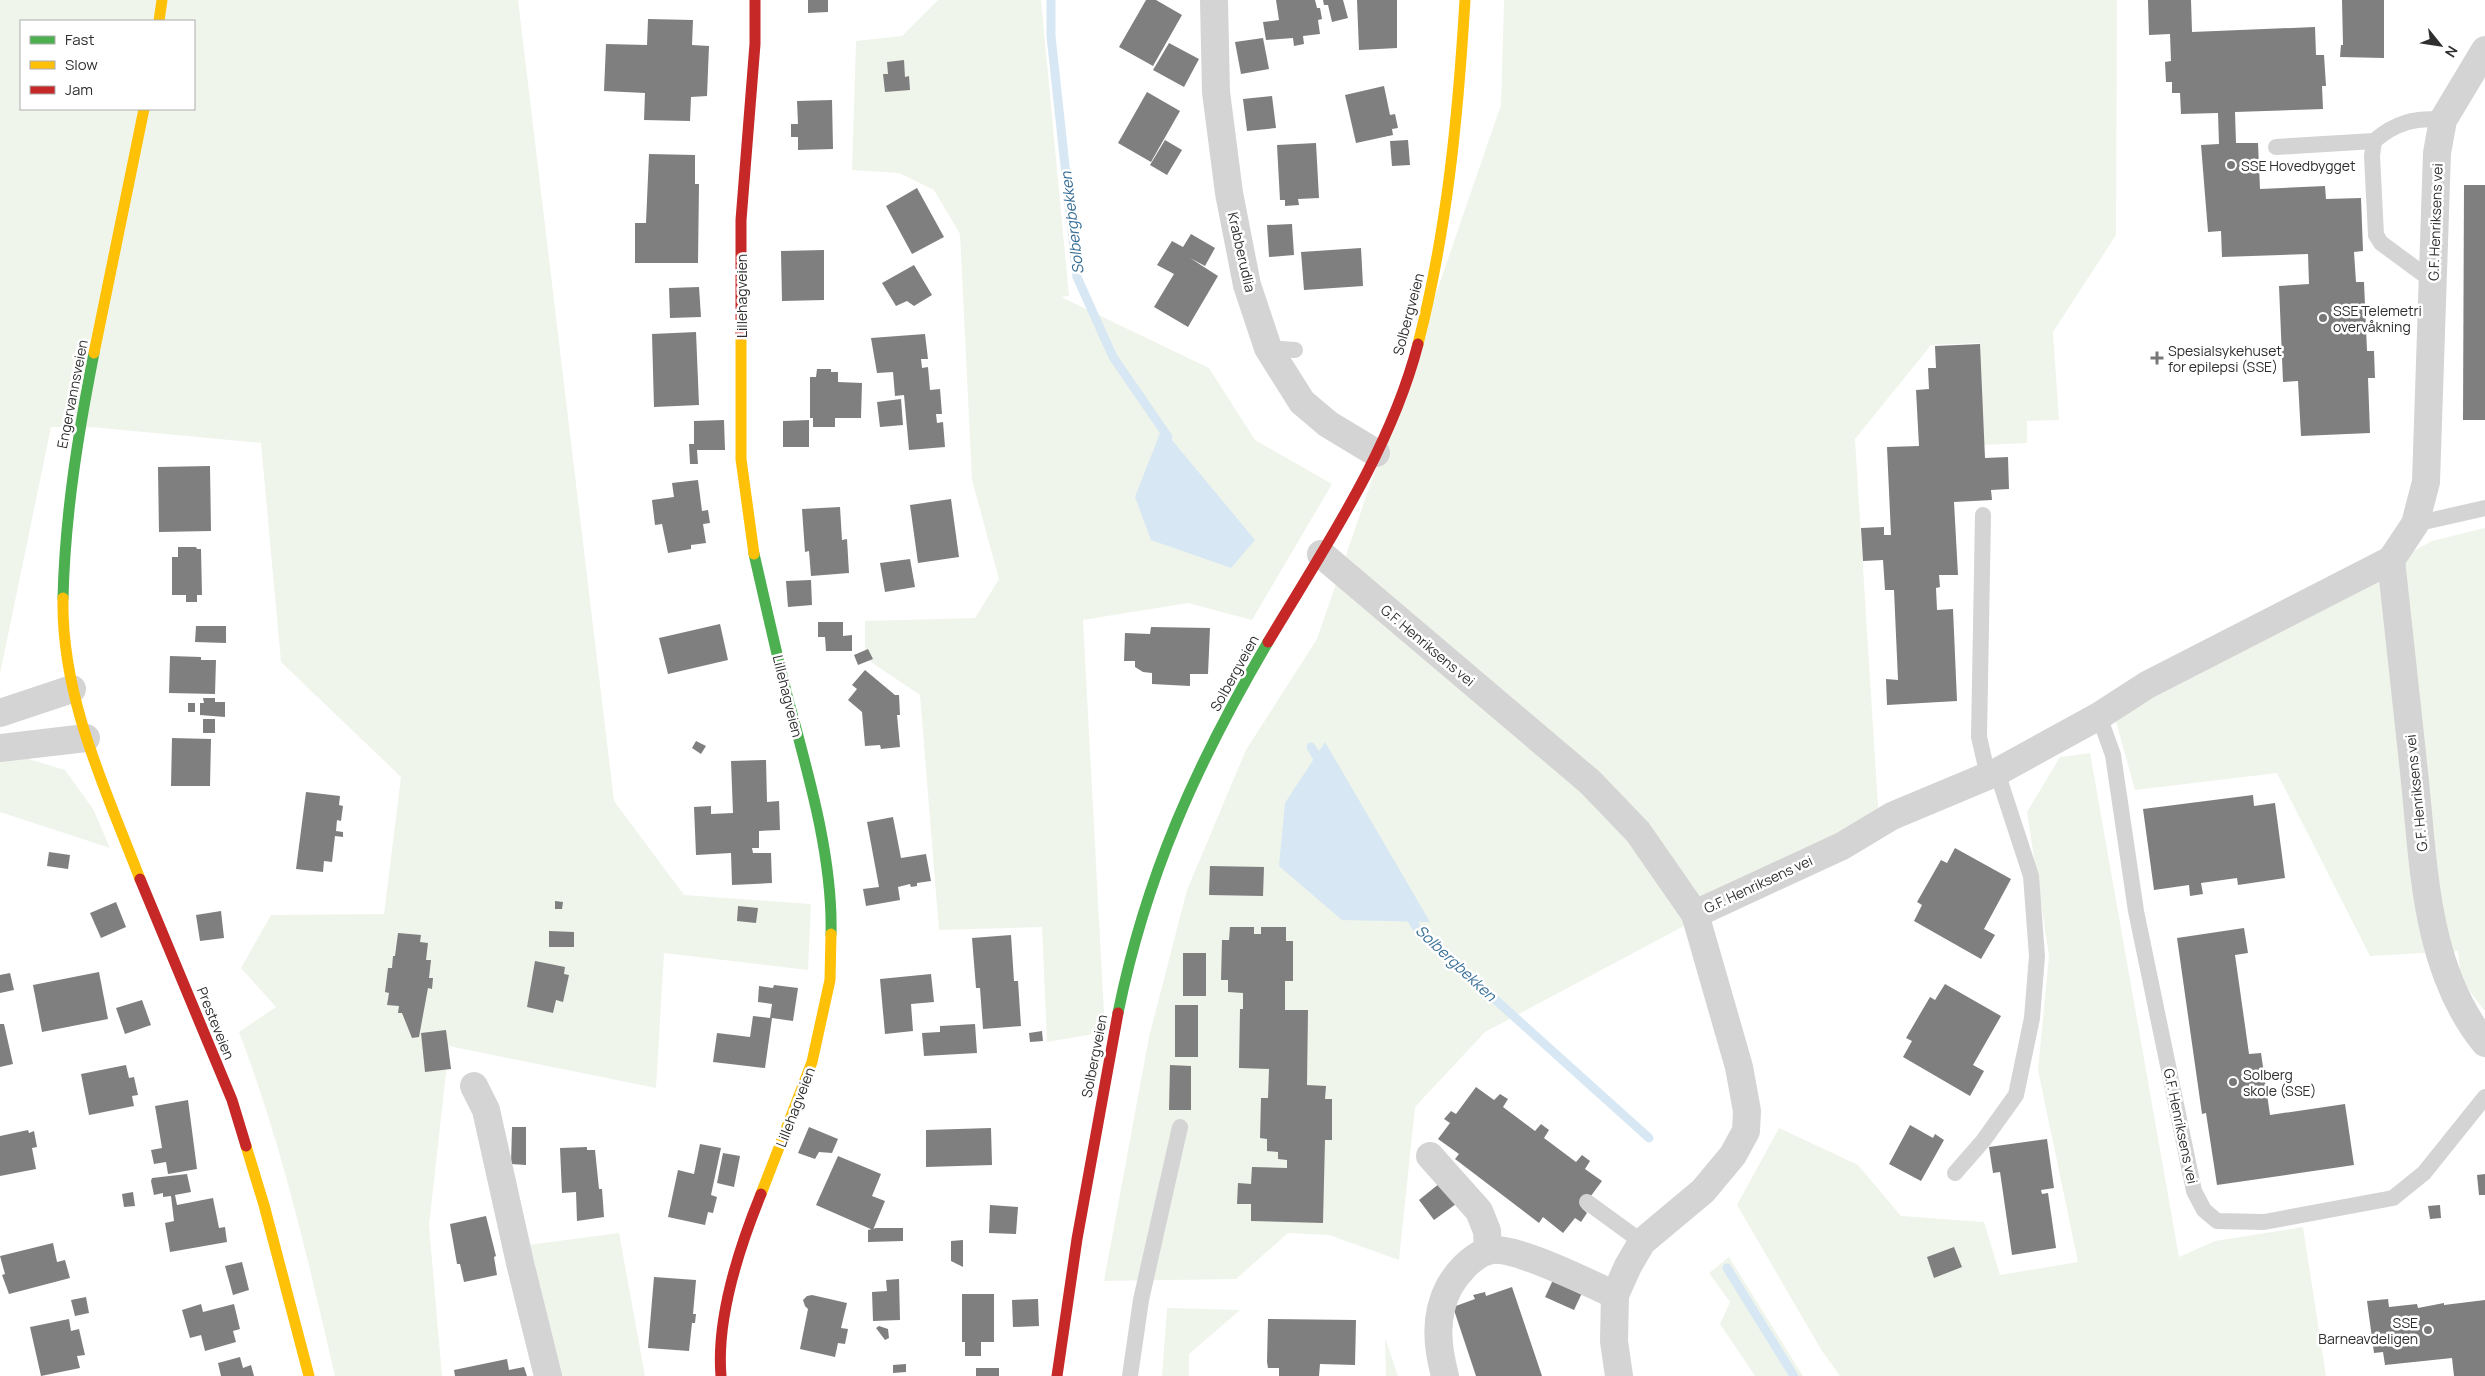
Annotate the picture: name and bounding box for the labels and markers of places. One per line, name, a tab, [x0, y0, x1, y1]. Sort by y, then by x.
place label: SSE Hovedbygget	[2241, 156, 2356, 175]
marker: SSE Hovedbygget	[2225, 159, 2237, 171]
place label: SSE Telemetri overvåkning	[2333, 301, 2422, 336]
marker: SSE Telemetri overvåkning	[2317, 312, 2329, 324]
place label: Spesialsykehuset for epilepsi (SSE)	[2168, 341, 2282, 376]
marker: Spesialsykehuset for epilepsi (SSE)	[2150, 351, 2164, 365]
place label: Solberg skole (SSE)	[2243, 1065, 2317, 1100]
marker: Solberg skole (SSE)	[2227, 1076, 2239, 1088]
place label: SSE Barneavdeligen	[2318, 1313, 2418, 1348]
marker: SSE Barneavdeligen	[2422, 1324, 2434, 1336]

